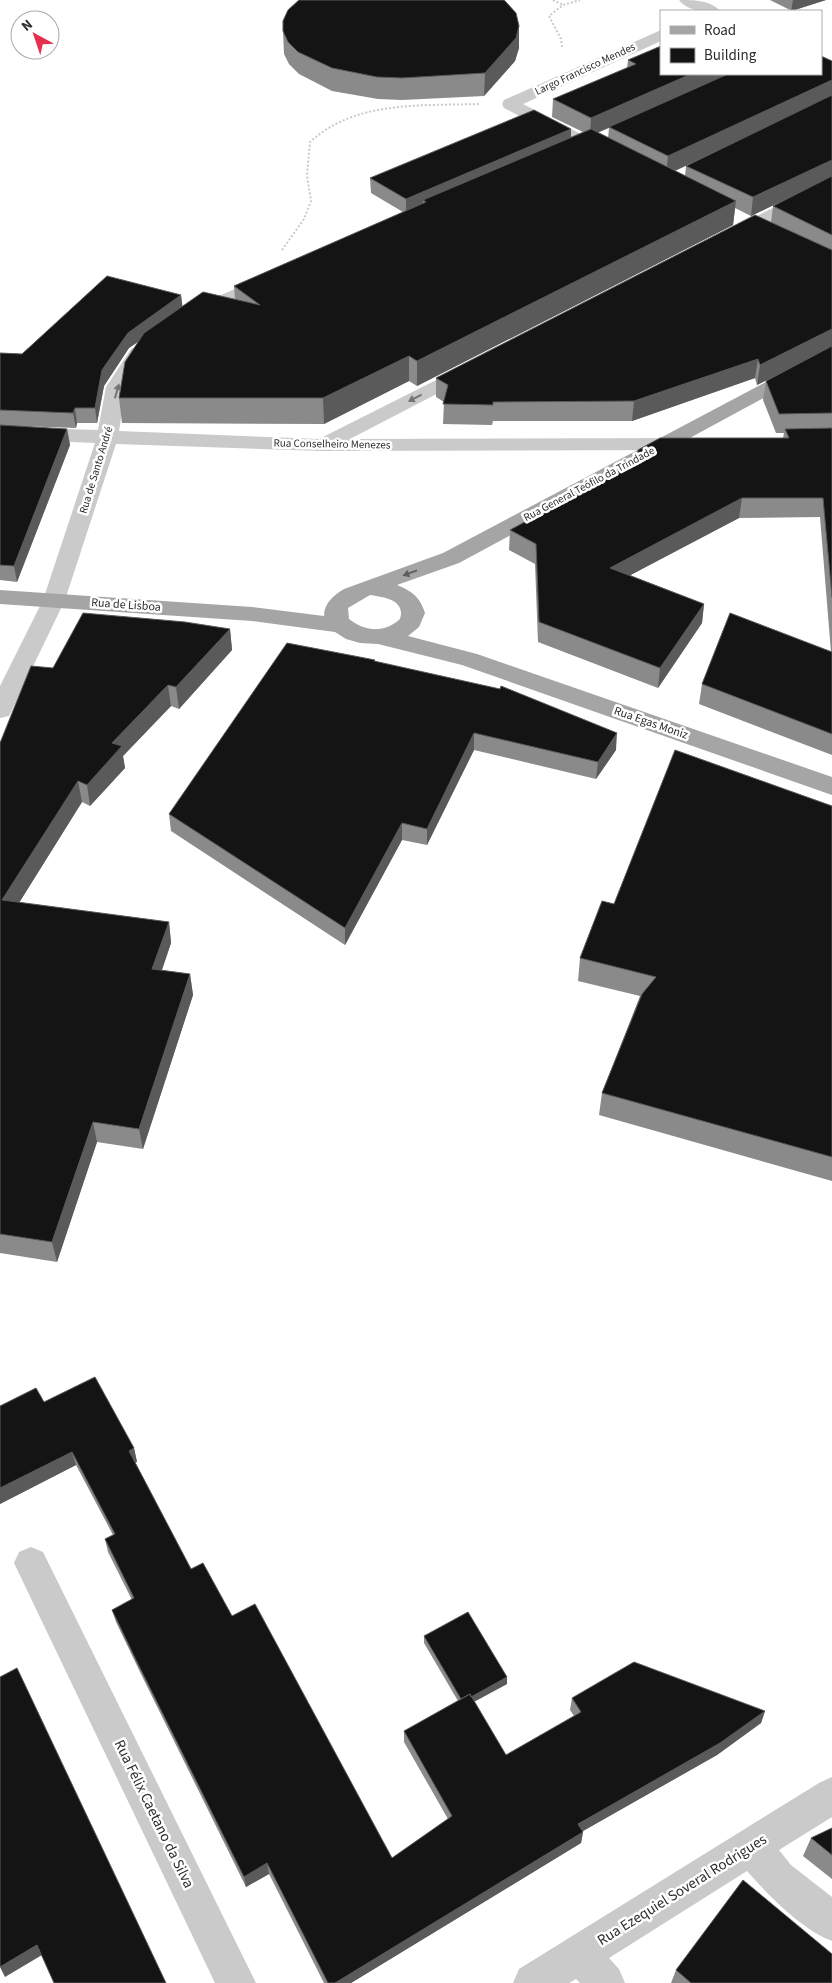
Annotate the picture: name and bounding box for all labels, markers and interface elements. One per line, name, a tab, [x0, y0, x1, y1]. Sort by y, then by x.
north arrow	[10, 10, 60, 60]
legend	[660, 10, 822, 75]
text: N	[17, 15, 37, 36]
text: Road	[704, 20, 736, 41]
street label: Largo Francisco Mendes	[532, 39, 638, 99]
text: Building	[704, 45, 757, 66]
one-way arrow	[113, 383, 121, 398]
one-way arrow	[408, 394, 422, 402]
street label: Rua de Santo André	[76, 424, 117, 515]
street label: Rua Conselheiro Menezes	[274, 435, 391, 453]
street label: Rua General Teófilo da Trindade	[521, 443, 658, 525]
one-way arrow	[402, 569, 417, 577]
street label: Rua de Lisboa	[91, 594, 161, 616]
street label: Rua Egas Moniz	[612, 702, 690, 744]
street label: Rua Félix Caetano da Silva	[109, 1736, 199, 1892]
street label: Rua Ezequiel Soveral Rodrigues	[593, 1829, 771, 1951]

